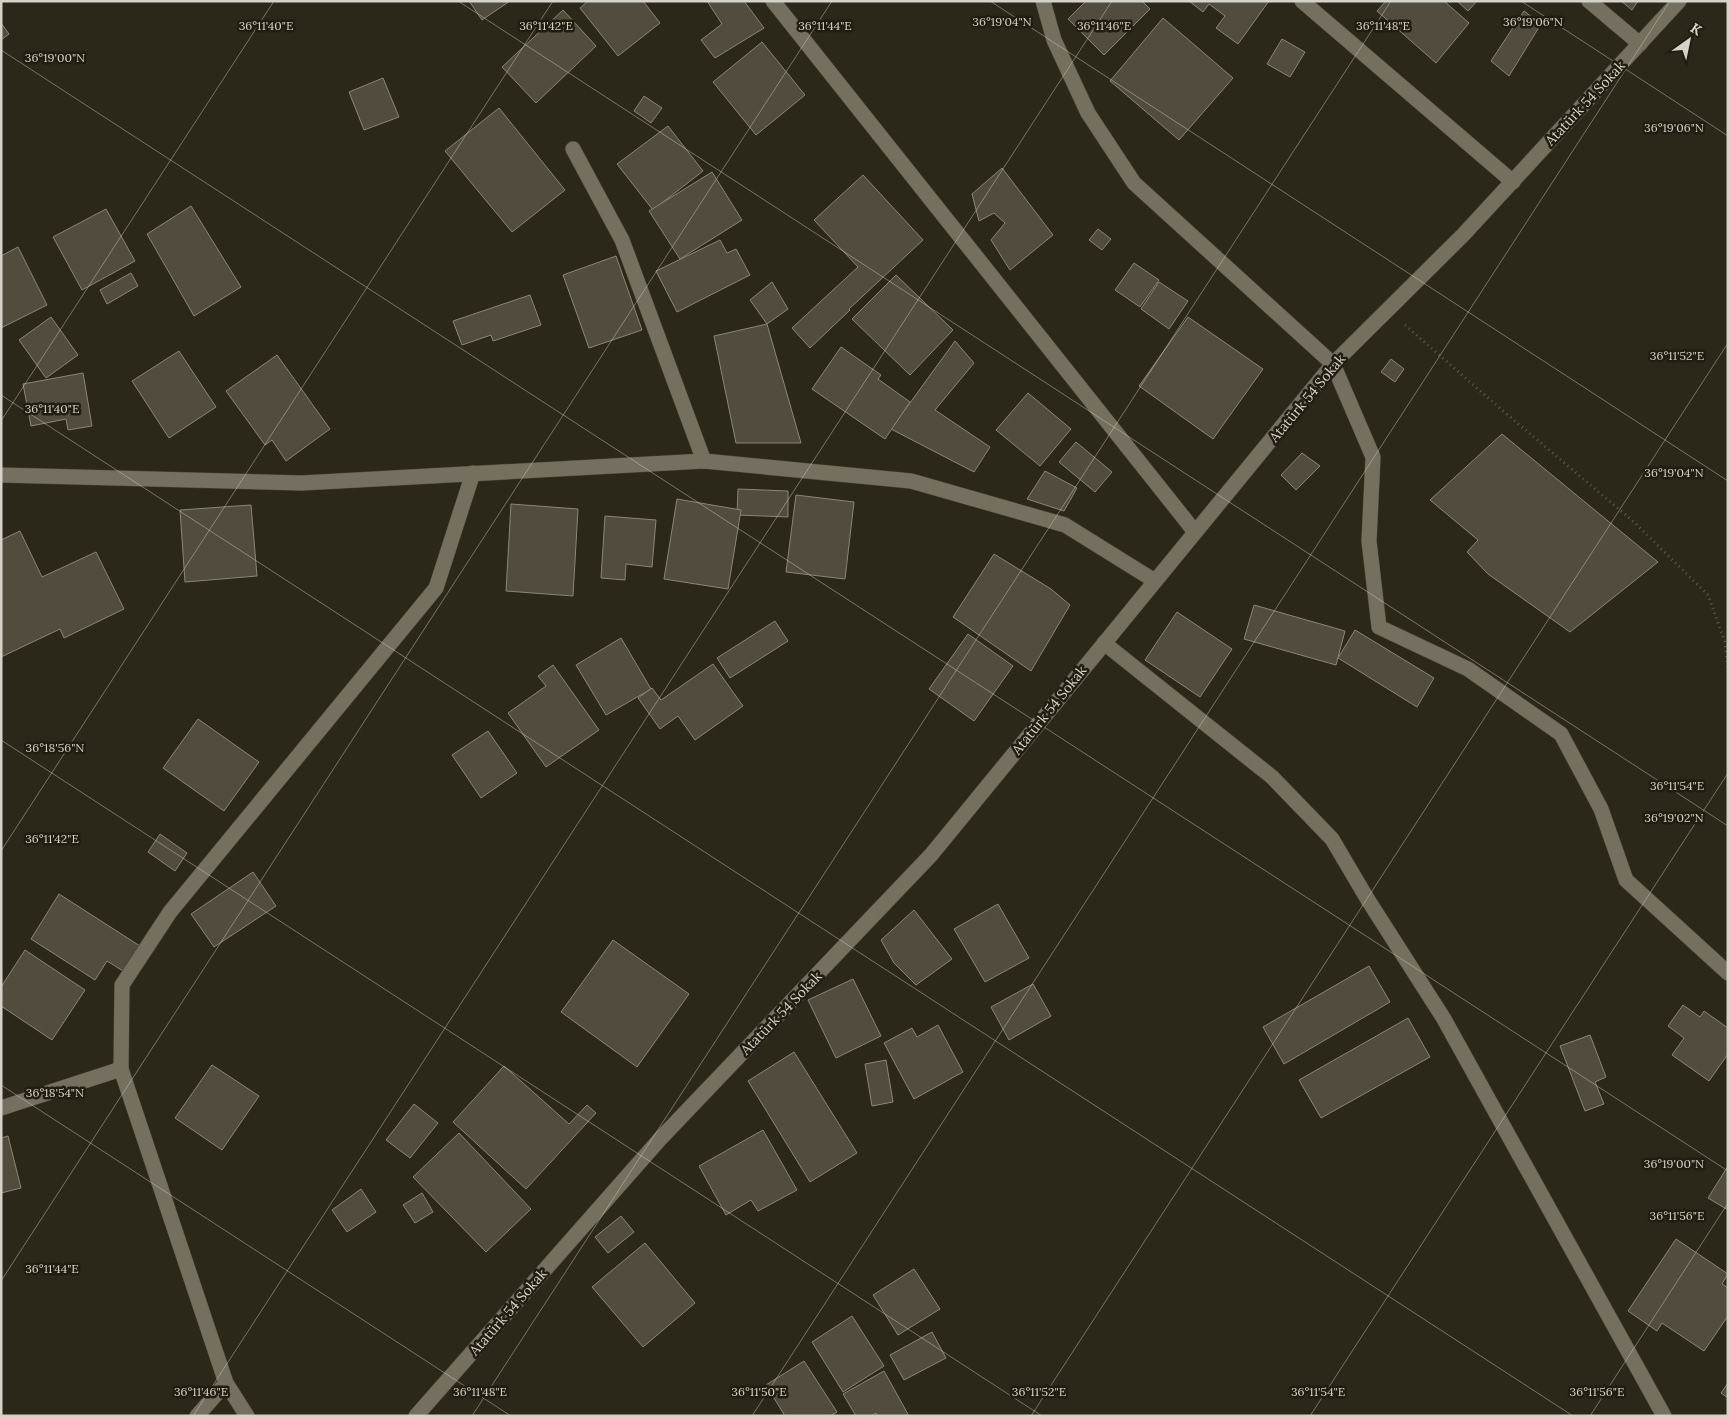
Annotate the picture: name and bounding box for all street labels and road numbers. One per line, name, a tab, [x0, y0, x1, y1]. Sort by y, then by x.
street label: Atatürk 54 Sokak	[1540, 56, 1629, 150]
street label: Atatürk 54 Sokak	[1264, 350, 1349, 446]
street label: Atatürk 54 Sokak	[1007, 661, 1091, 759]
street label: Atatürk 54 Sokak	[736, 967, 826, 1059]
street label: Atatürk 54 Sokak	[465, 1264, 551, 1360]

